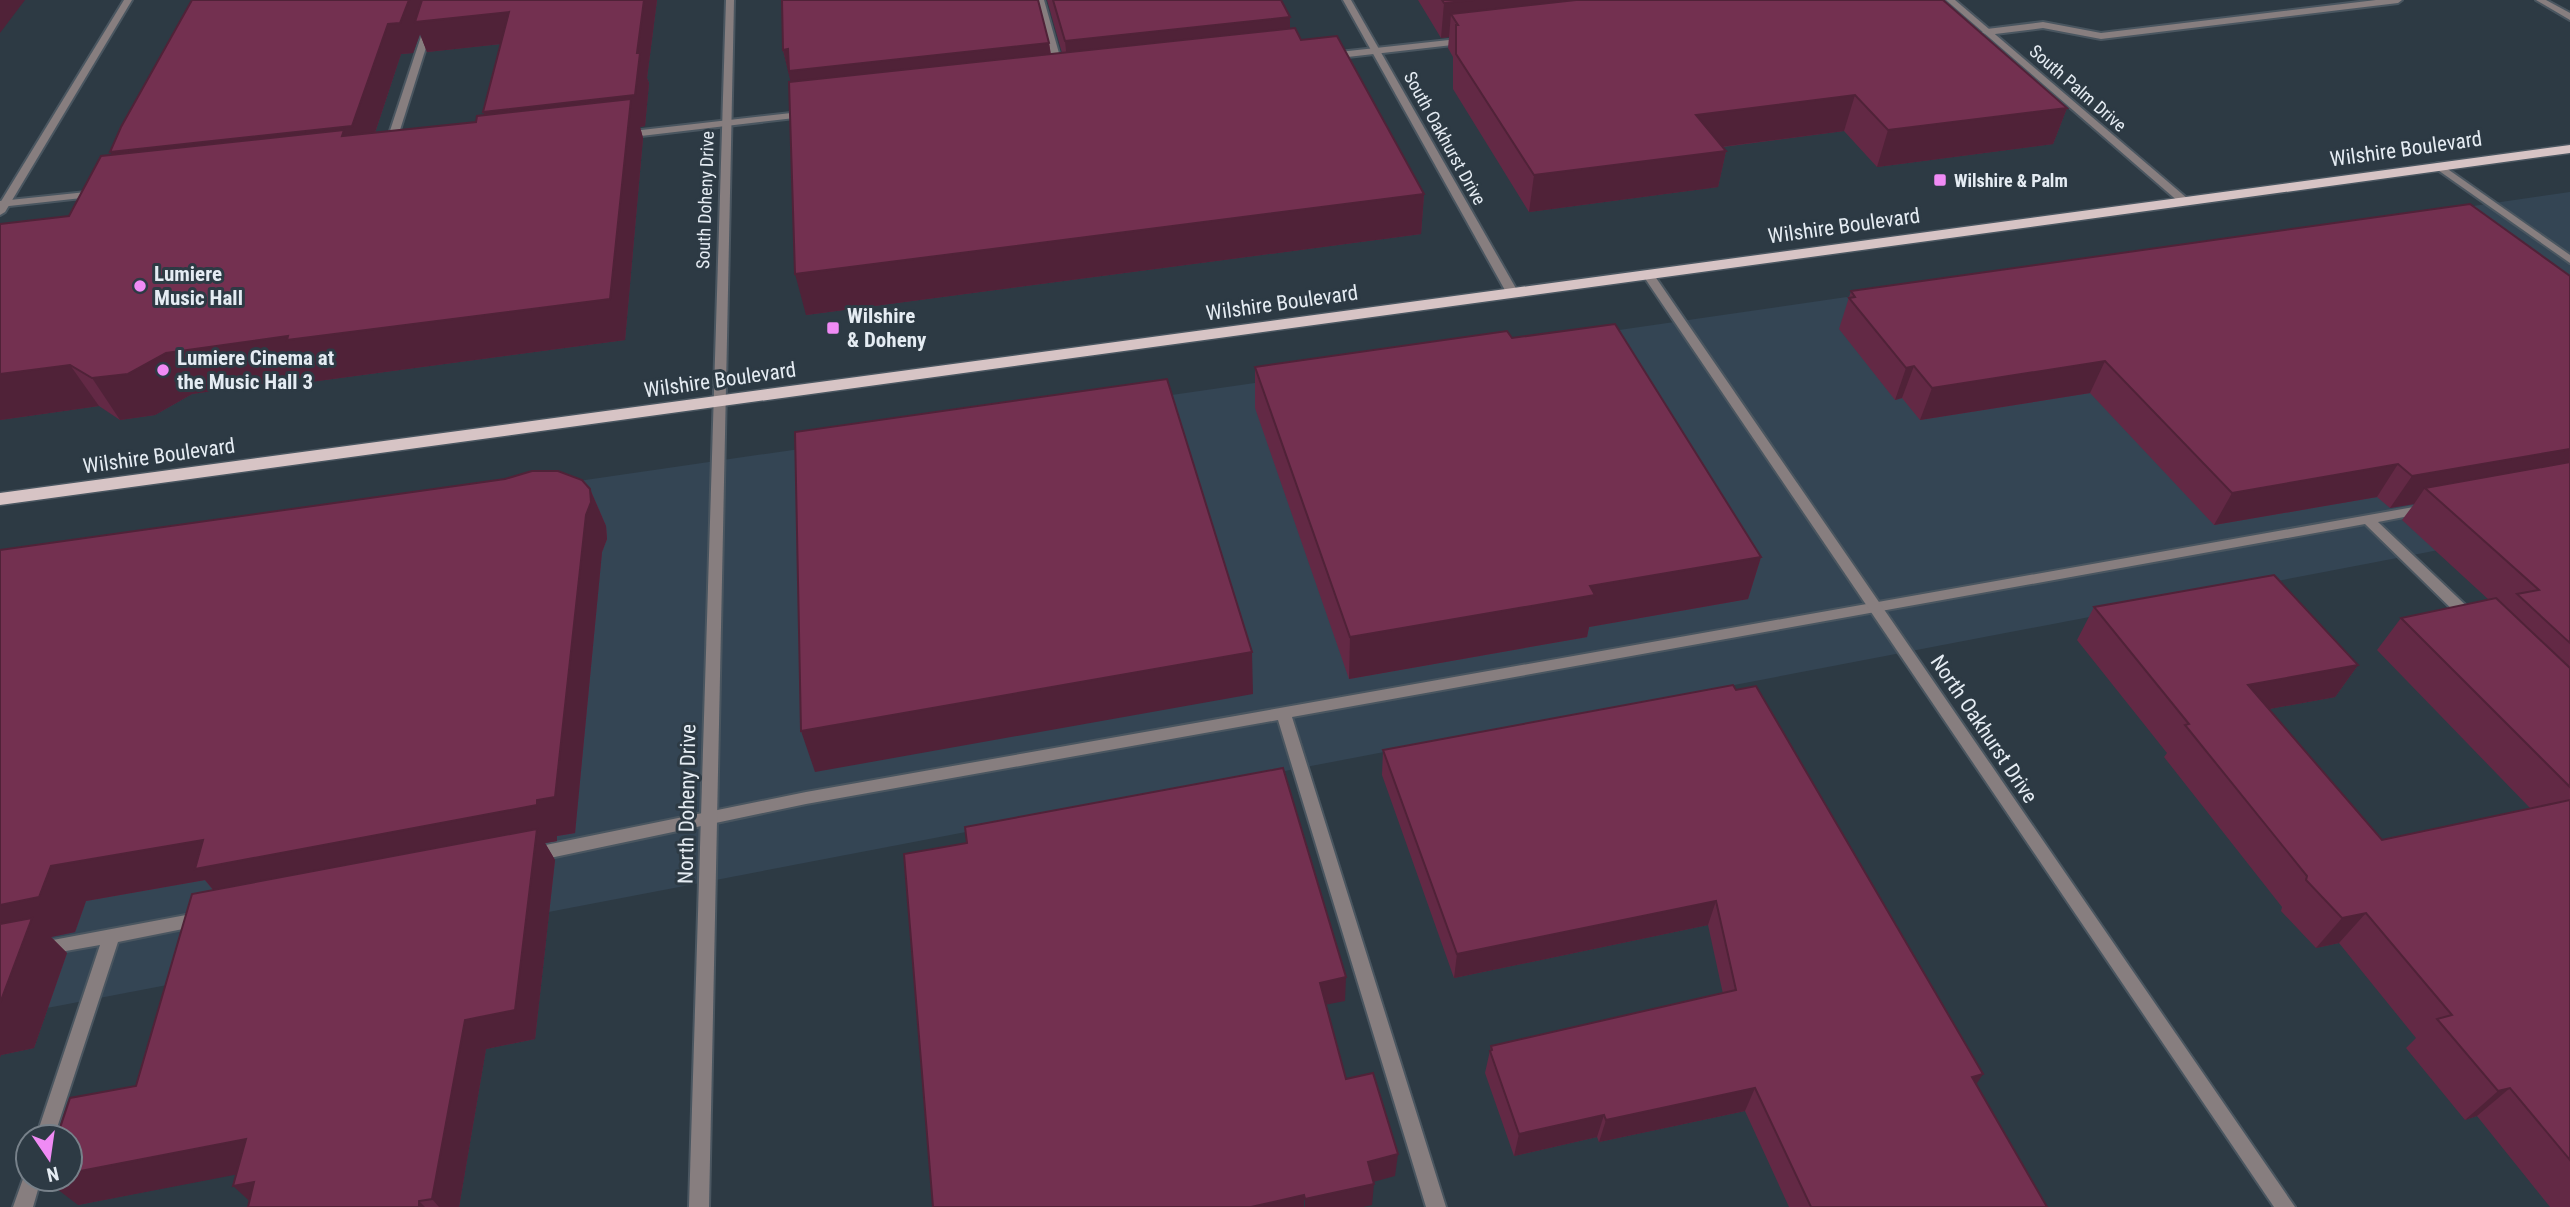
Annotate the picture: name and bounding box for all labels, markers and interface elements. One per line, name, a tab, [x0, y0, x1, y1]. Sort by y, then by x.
street label: South Palm Drive	[2025, 40, 2131, 136]
street label: South Oakhurst Drive	[1400, 68, 1490, 208]
street label: Wilshire Boulevard	[2328, 126, 2484, 172]
street label: South Doheny Drive	[692, 131, 718, 269]
place label: Wilshire & Palm	[1954, 170, 2068, 191]
marker: Wilshire & Palm	[1932, 172, 1948, 188]
street label: Wilshire Boulevard	[1766, 203, 1922, 249]
place label: Lumiere Music Hall	[154, 262, 243, 310]
marker: Lumiere Music Hall	[132, 278, 148, 294]
street label: Wilshire Boulevard	[1204, 280, 1360, 326]
place label: Wilshire & Doheny	[847, 304, 927, 352]
marker: Wilshire & Doheny	[825, 320, 841, 336]
place label: Lumiere Cinema at the Music Hall 3	[177, 346, 334, 394]
street label: Wilshire Boulevard	[642, 357, 798, 403]
marker: Lumiere Cinema at the Music Hall 3	[155, 362, 171, 378]
street label: Wilshire Boulevard	[81, 433, 237, 479]
street label: North Oakhurst Drive	[1926, 651, 2042, 808]
street label: North Doheny Drive	[674, 724, 700, 884]
north arrow	[14, 1123, 84, 1193]
text: N	[44, 1162, 61, 1187]

